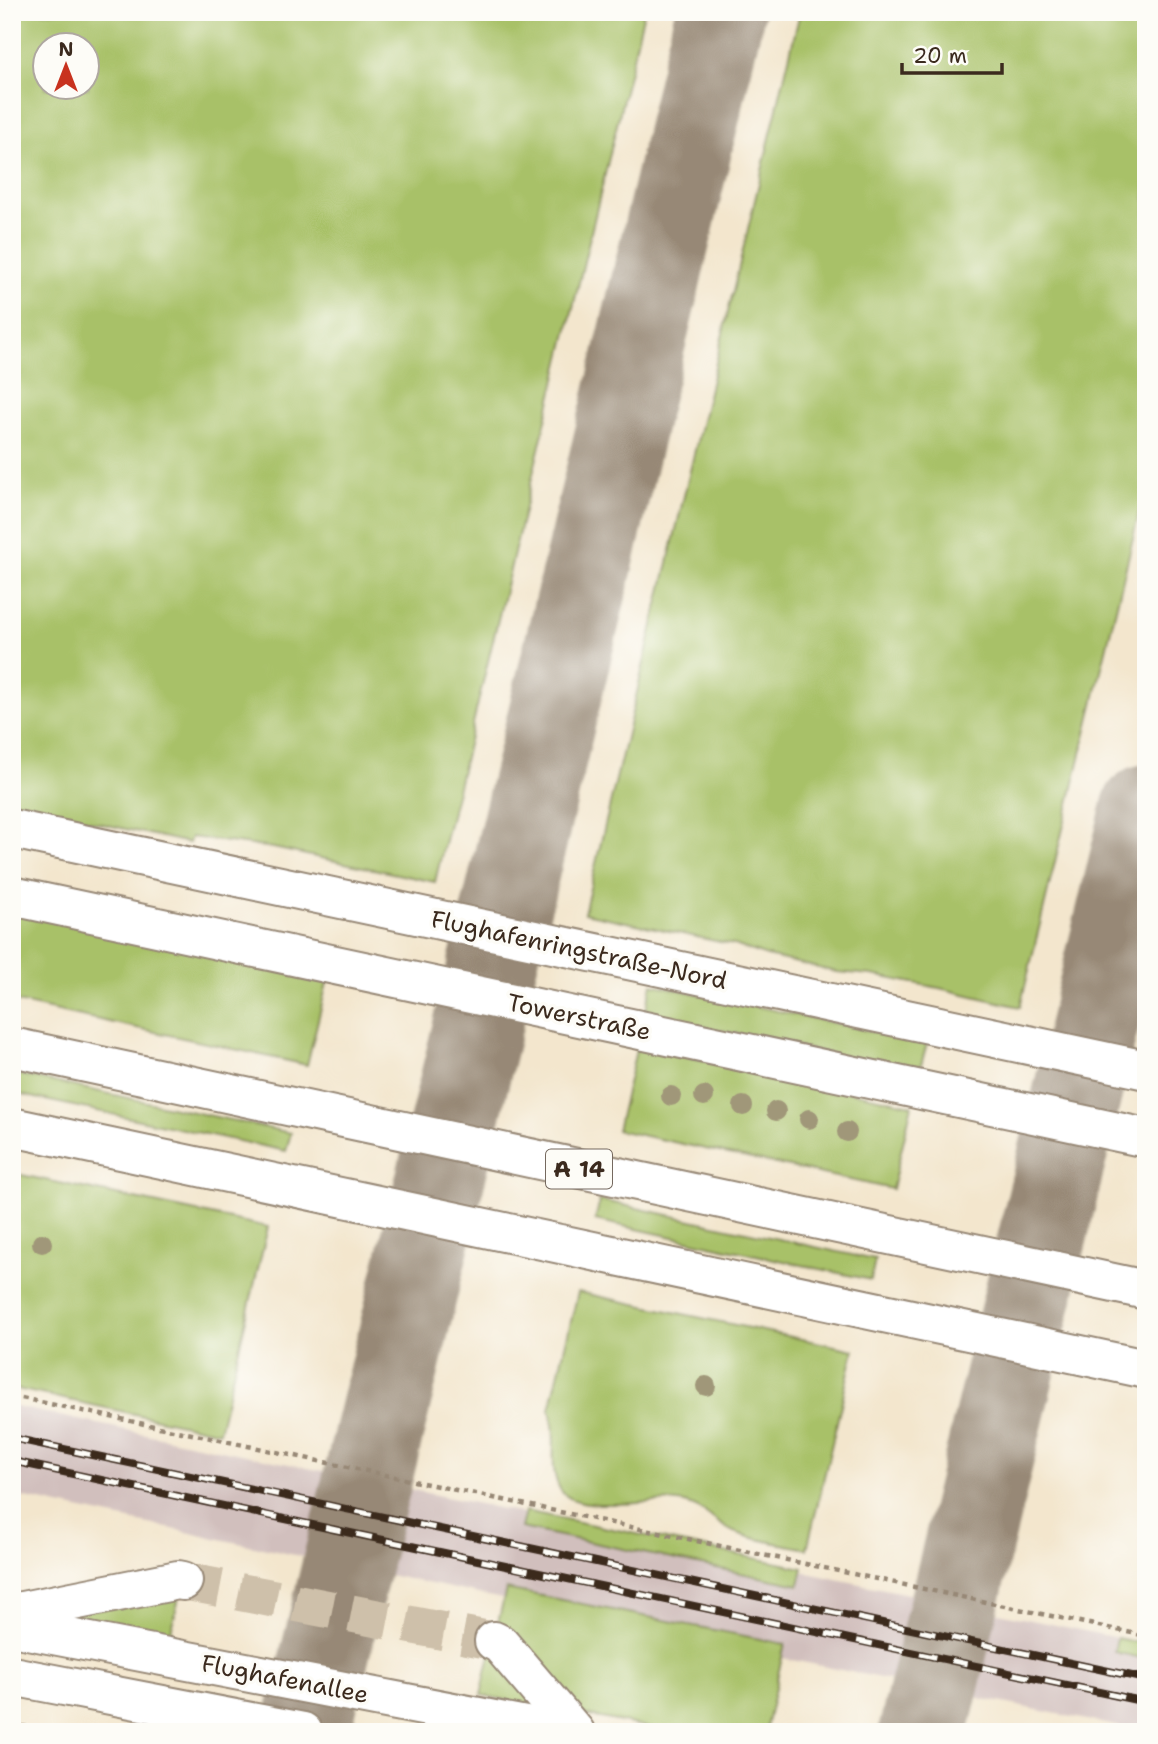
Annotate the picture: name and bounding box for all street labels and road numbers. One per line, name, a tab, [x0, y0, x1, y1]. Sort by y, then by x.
street label: Flughafenringstraße-Nord	[428, 903, 730, 997]
street label: Towerstraße	[504, 986, 654, 1048]
road number: A 14	[546, 1150, 612, 1188]
street label: Flughafenallee	[199, 1647, 371, 1711]

